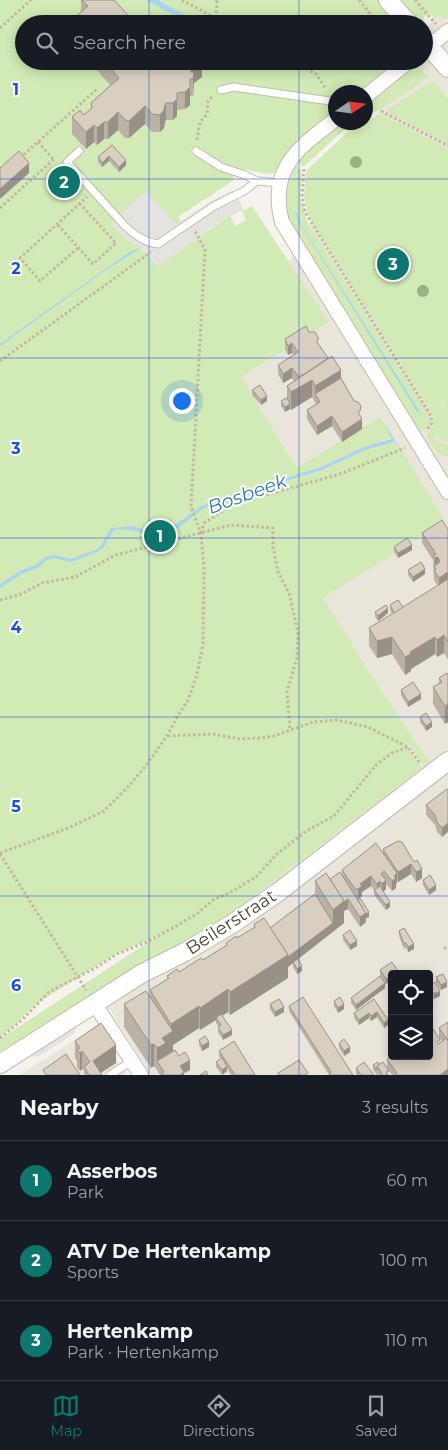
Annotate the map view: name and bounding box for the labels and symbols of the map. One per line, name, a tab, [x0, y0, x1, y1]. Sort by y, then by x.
text: 1	[13, 80, 19, 99]
north arrow	[328, 85, 373, 130]
pin: 2	[48, 163, 80, 201]
pin: 3	[377, 245, 409, 283]
text: 2	[11, 259, 21, 278]
your location	[169, 388, 195, 414]
text: 3	[10, 439, 21, 458]
water label: Bosbeek	[204, 469, 290, 519]
pin: 1	[144, 517, 176, 555]
text: 4	[10, 618, 22, 637]
text: 5	[11, 797, 21, 816]
street label: Beilerstraat	[182, 885, 280, 959]
text: 6	[11, 976, 21, 995]

